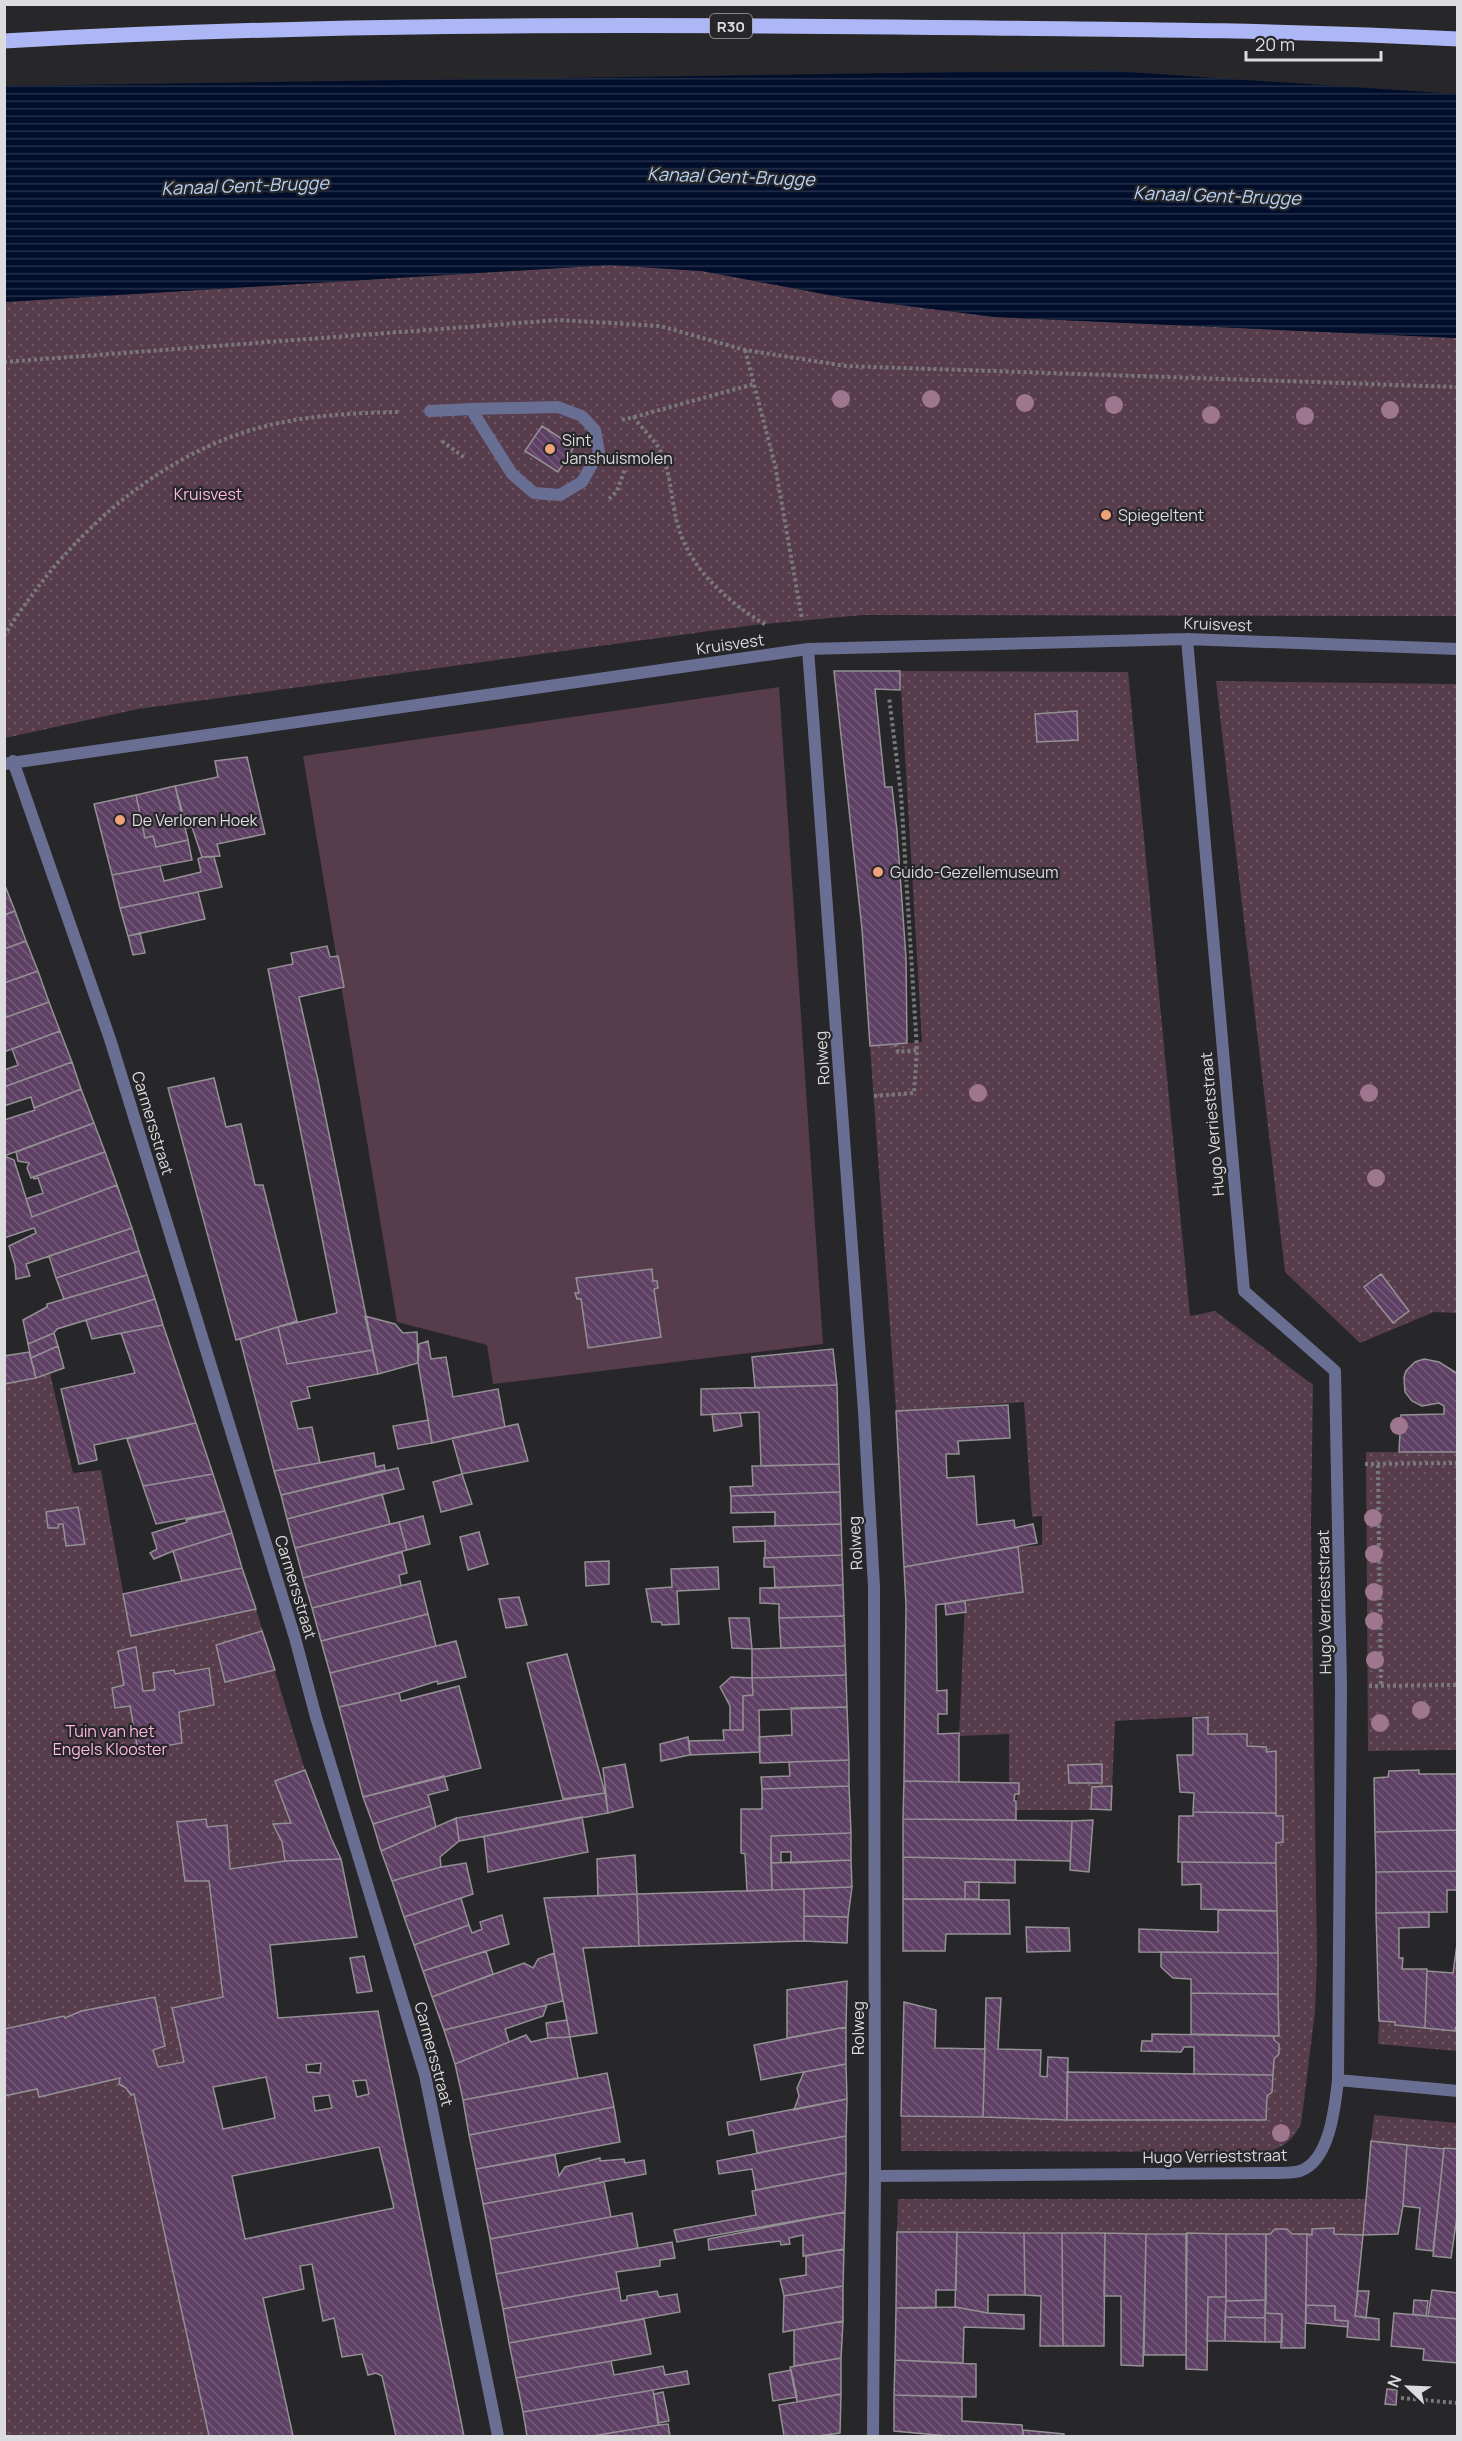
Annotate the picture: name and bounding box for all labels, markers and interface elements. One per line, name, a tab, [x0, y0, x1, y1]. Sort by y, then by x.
road number: R30	[710, 14, 752, 38]
scale bar	[1246, 24, 1381, 62]
text: 20 m	[1255, 32, 1295, 56]
water label: Kanaal Gent-Brugge	[647, 161, 817, 191]
water label: Kanaal Gent-Brugge	[161, 170, 331, 200]
water label: Kanaal Gent-Brugge	[1133, 180, 1303, 210]
place label: Sint Janshuismolen	[562, 429, 673, 469]
marker: Sint Janshuismolen	[543, 442, 557, 456]
park label: Kruisvest	[174, 483, 242, 505]
place label: Spiegeltent	[1118, 504, 1204, 526]
marker: Spiegeltent	[1099, 508, 1113, 522]
street label: Kruisvest	[1183, 612, 1253, 636]
street label: Kruisvest	[695, 628, 765, 660]
place label: De Verloren Hoek	[132, 809, 259, 831]
marker: De Verloren Hoek	[113, 813, 127, 827]
place label: Guido-Gezellemuseum	[890, 861, 1058, 883]
marker: Guido-Gezellemuseum	[871, 865, 885, 879]
street label: Rolweg	[809, 1030, 835, 1086]
street label: Hugo Verrieststraat	[1195, 1051, 1229, 1197]
street label: Carmersstraat	[127, 1068, 179, 1178]
street label: Rolweg	[843, 1515, 867, 1571]
street label: Hugo Verrieststraat	[1312, 1530, 1336, 1674]
street label: Carmersstraat	[270, 1532, 322, 1642]
park label: Tuin van het Engels Klooster	[53, 1720, 167, 1760]
street label: Carmersstraat	[409, 1999, 459, 2109]
street label: Rolweg	[847, 2001, 869, 2055]
street label: Hugo Verrieststraat	[1143, 2144, 1287, 2168]
north arrow	[1378, 2357, 1438, 2417]
text: N	[1382, 2372, 1407, 2391]

